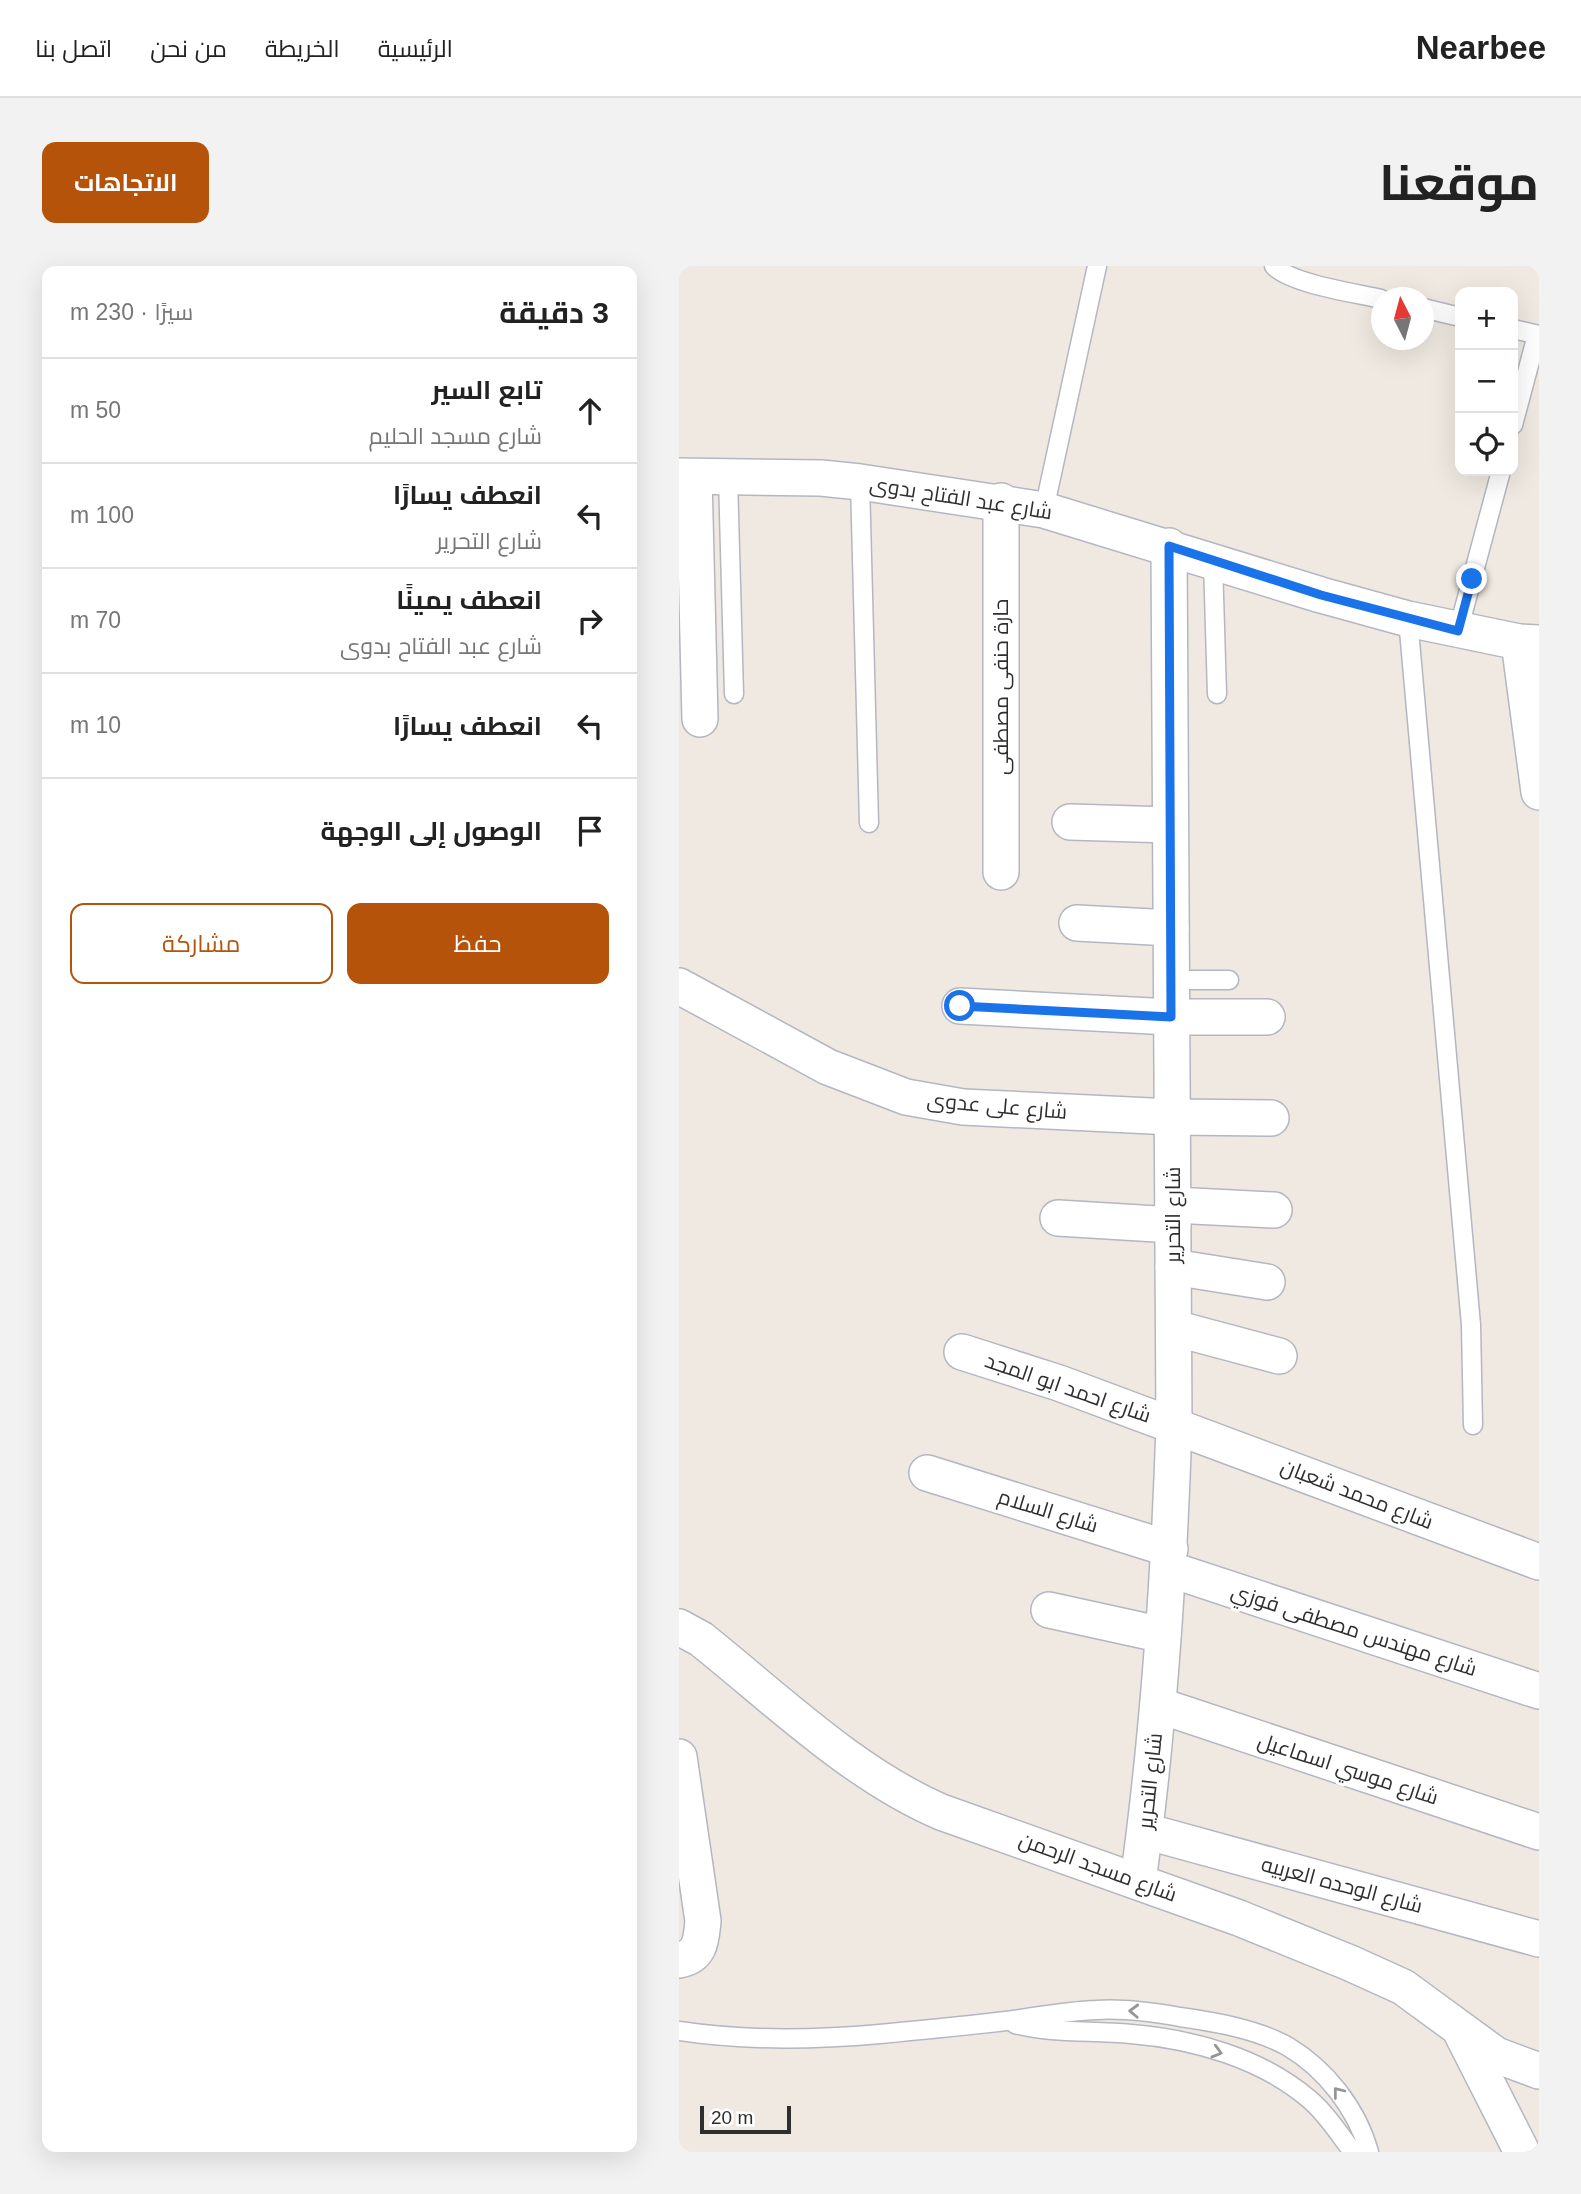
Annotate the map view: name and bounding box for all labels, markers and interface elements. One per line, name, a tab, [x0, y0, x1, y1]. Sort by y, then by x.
text: Nearbee	[1416, 29, 1546, 66]
text: اتصل بنا	[35, 35, 112, 62]
text: من نحن	[150, 35, 227, 62]
text: الخريطة	[265, 35, 340, 62]
text: الرئيسية	[378, 35, 453, 62]
button: الاتجاهات	[42, 142, 209, 223]
text: موقعنا	[1379, 156, 1539, 210]
north arrow	[1371, 287, 1434, 350]
map controls	[1455, 287, 1518, 476]
button: +	[1455, 287, 1518, 350]
text: 3 دقيقة	[499, 296, 609, 329]
text: سيرًا · 230 m	[70, 299, 193, 325]
button: −	[1455, 350, 1518, 413]
text: تابع السير	[431, 375, 542, 405]
icon: ahead	[571, 392, 609, 430]
text: 50 m	[70, 397, 121, 423]
button: locate	[1455, 413, 1518, 476]
text: شارع مسجد الحليم	[369, 423, 542, 449]
street label: شارع عبد الفتاح بدوى	[868, 472, 1054, 526]
text: انعطف يسارًا	[393, 480, 542, 510]
icon: left	[571, 497, 609, 535]
text: 100 m	[70, 502, 134, 528]
text: شارع التحرير	[436, 528, 542, 554]
route end	[1456, 563, 1487, 594]
text: انعطف يمينًا	[396, 585, 542, 615]
street label: حارة حنفى مصطفى	[989, 599, 1014, 775]
icon: right	[571, 602, 609, 640]
text: 70 m	[70, 607, 121, 633]
text: شارع عبد الفتاح بدوى	[340, 633, 542, 659]
icon: left	[571, 707, 609, 745]
text: انعطف يسارًا	[393, 711, 542, 741]
text: 10 m	[70, 712, 121, 738]
icon: arrive	[571, 812, 609, 850]
text: الوصول إلى الوجهة	[320, 816, 542, 846]
button: مشاركة	[70, 903, 333, 984]
button: حفظ	[347, 903, 609, 984]
route start	[944, 990, 975, 1021]
street label: شارع على عدوى	[926, 1088, 1068, 1126]
street label: شارع التحرير	[1161, 1167, 1187, 1264]
street label: شارع احمد ابو المجد	[981, 1348, 1154, 1430]
street label: شارع محمد شعبان	[1277, 1454, 1436, 1536]
street label: شارع السلام	[995, 1484, 1101, 1539]
street label: شارع مهندس مصطفى فوزي	[1227, 1579, 1480, 1685]
street label: شارع موسي اسماعيل	[1254, 1728, 1441, 1812]
street label: شارع التحرير	[1133, 1732, 1169, 1832]
street label: شارع مسجد الرحمن	[1015, 1827, 1180, 1909]
street label: شارع الوحده العربيه	[1258, 1852, 1425, 1920]
one-way arrow	[1128, 2003, 1139, 2018]
one-way arrow	[1211, 2043, 1223, 2058]
one-way arrow	[1334, 2088, 1346, 2101]
scale bar	[700, 2103, 791, 2135]
text: 20 m	[711, 2107, 753, 2128]

